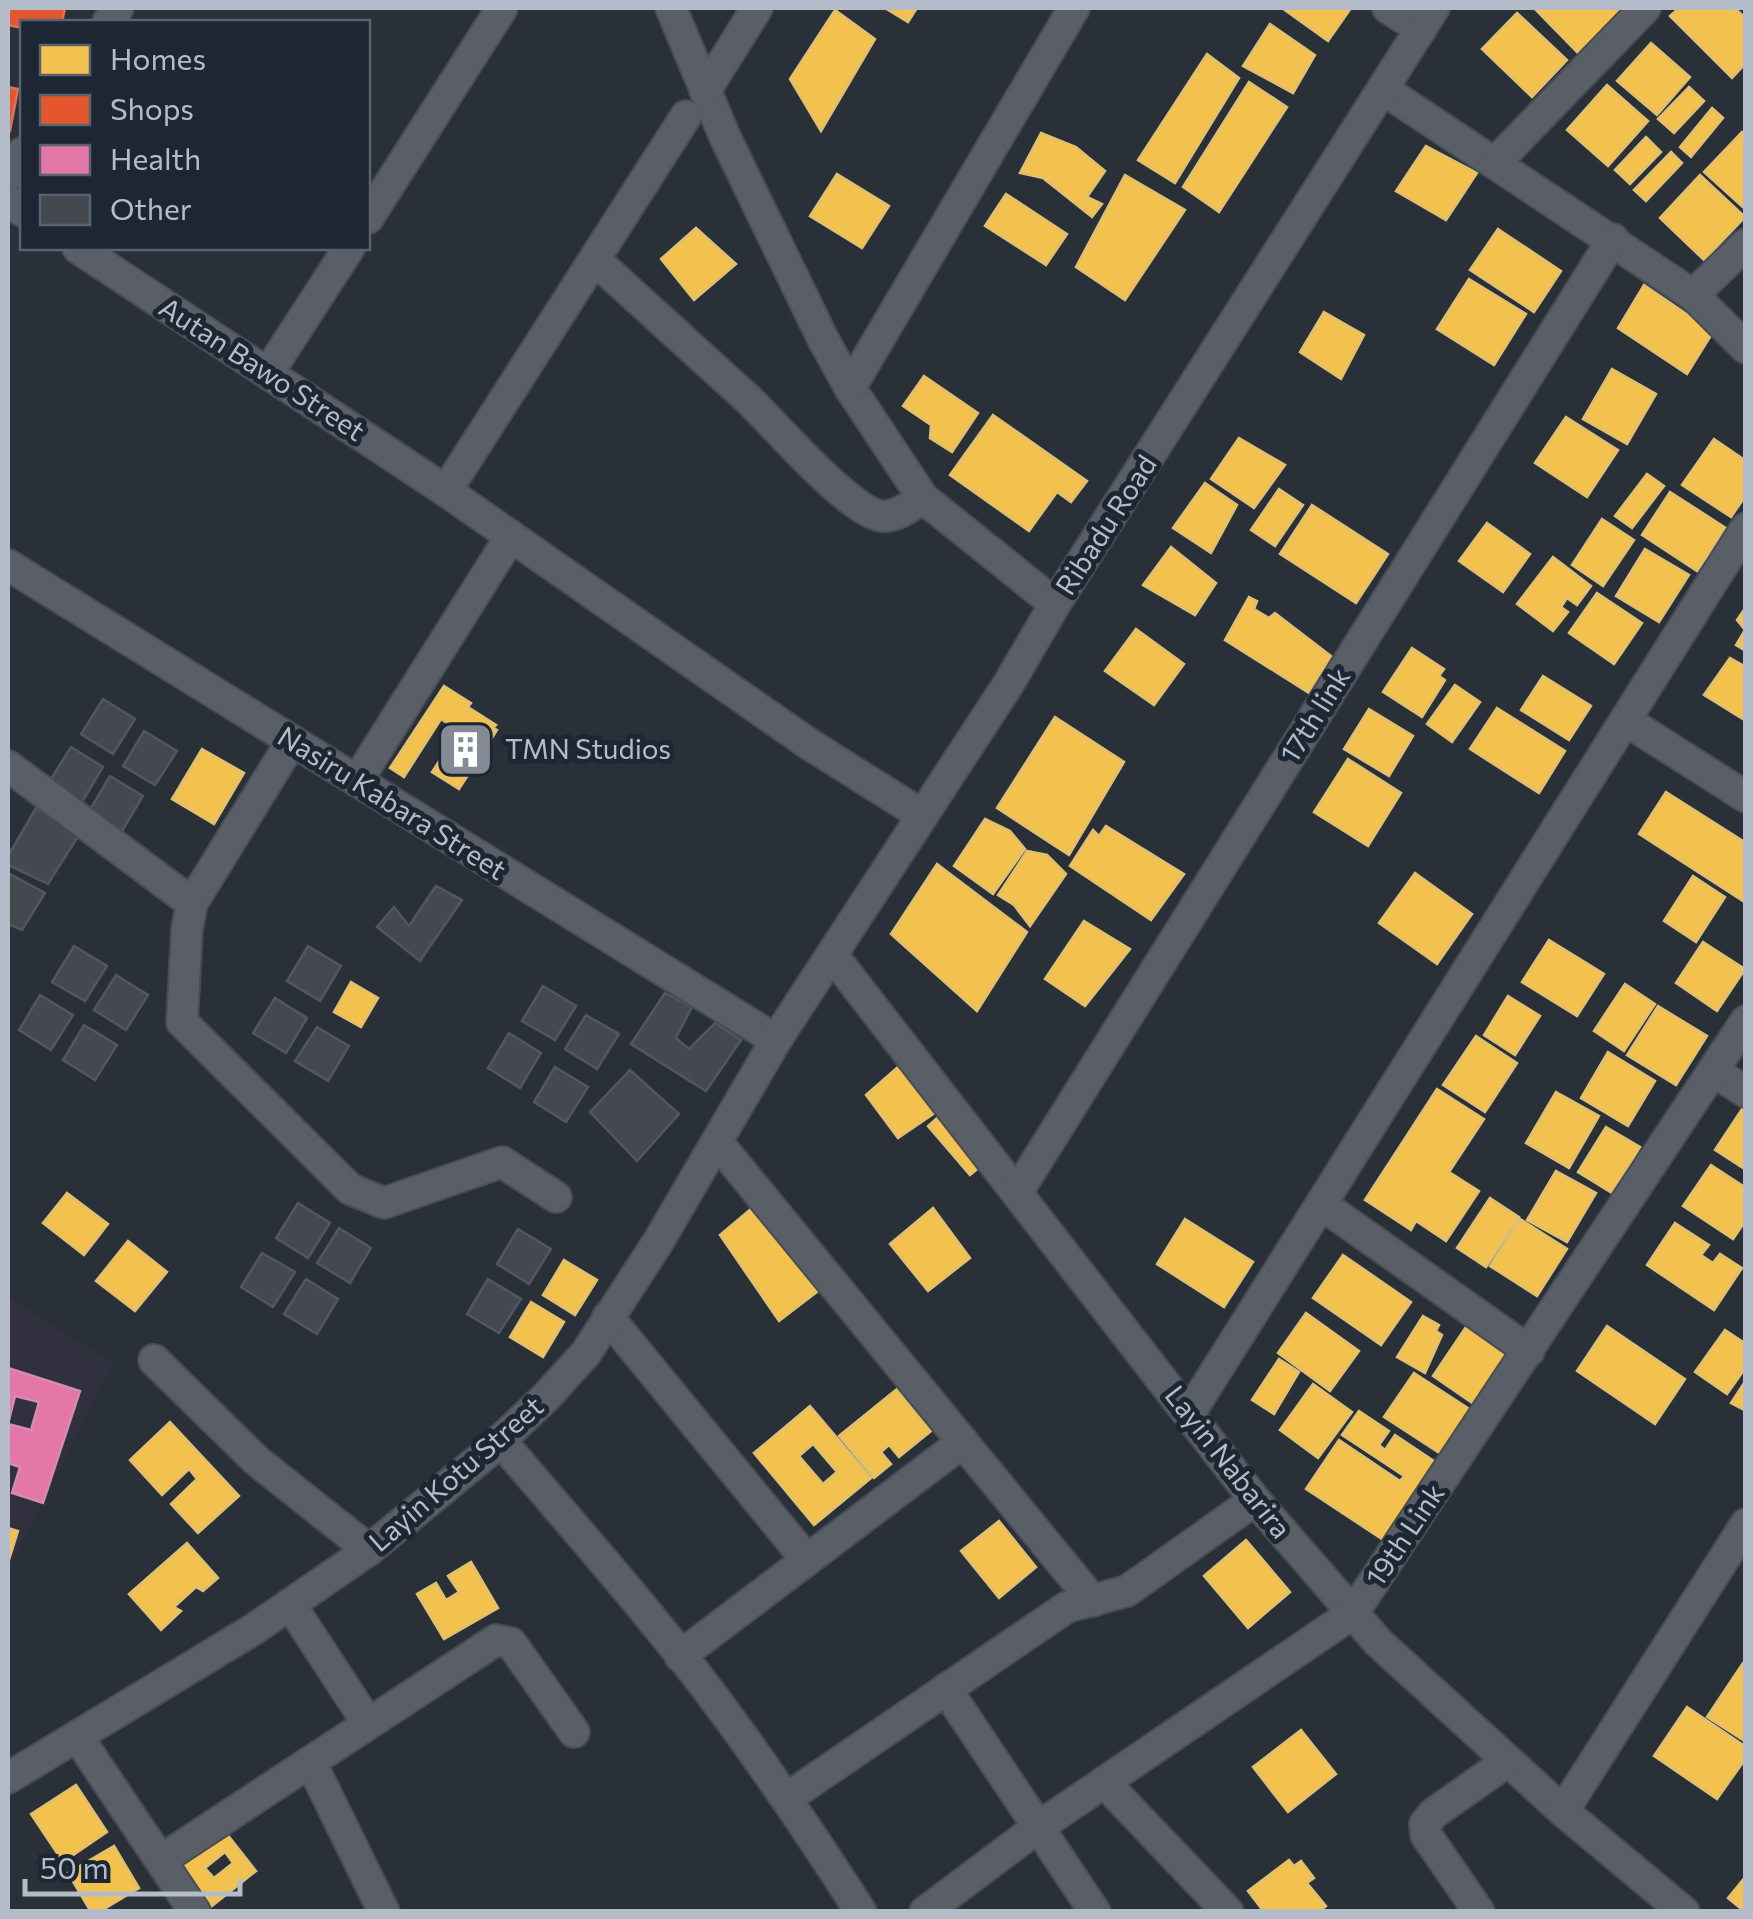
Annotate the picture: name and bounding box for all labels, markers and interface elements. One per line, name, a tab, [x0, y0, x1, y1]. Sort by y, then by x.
legend	[20, 20, 370, 250]
text: Homes	[110, 39, 206, 76]
text: Shops	[110, 89, 194, 126]
text: Health	[110, 139, 201, 176]
text: Other	[110, 189, 192, 226]
street label: Autan Bawo Street	[154, 289, 372, 447]
street label: Ribadu Road	[1047, 448, 1163, 601]
street label: 17th link	[1272, 661, 1356, 768]
street label: Nasiru Kabara Street	[272, 718, 513, 886]
building icon: TMN Studios	[436, 719, 496, 779]
place label: TMN Studios	[505, 731, 671, 765]
street label: Layin Nabarira	[1159, 1378, 1299, 1544]
street label: Layin Kotu Street	[361, 1388, 549, 1558]
street label: 19th Link	[1358, 1477, 1451, 1592]
scale bar	[25, 1834, 240, 1896]
text: 50 m	[40, 1848, 109, 1885]

